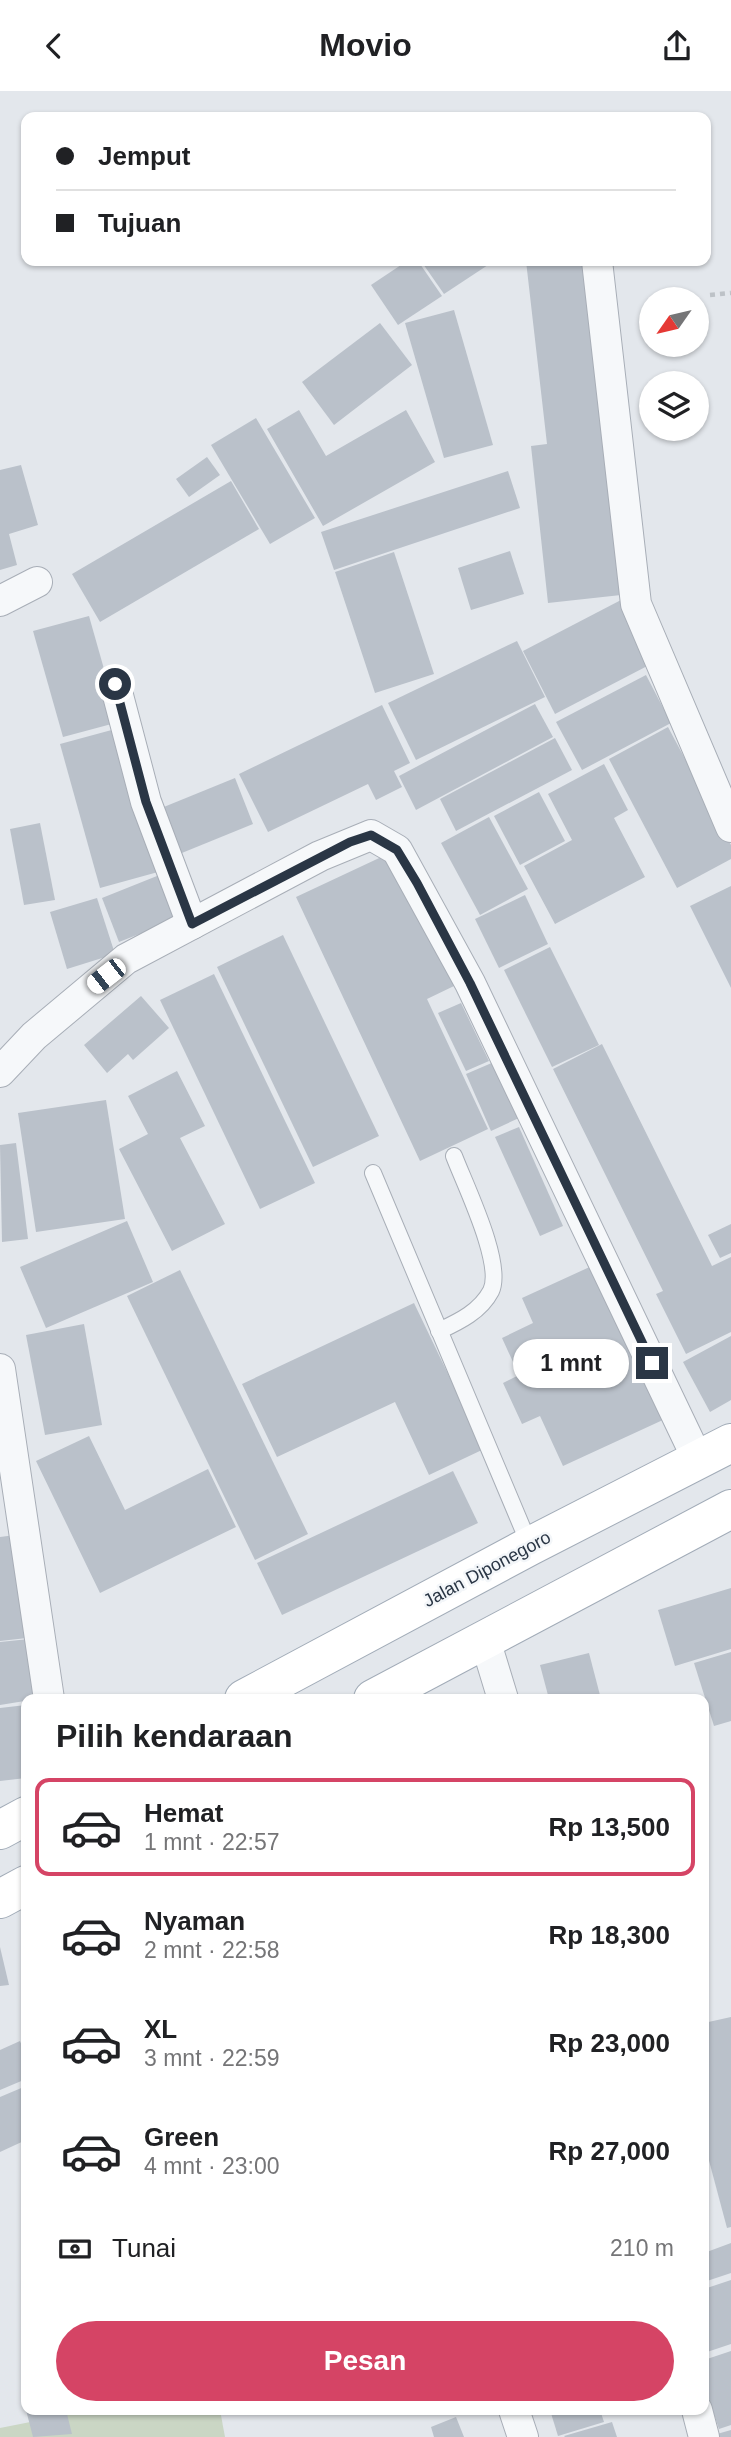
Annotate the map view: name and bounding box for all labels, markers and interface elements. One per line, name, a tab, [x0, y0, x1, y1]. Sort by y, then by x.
icon: back	[35, 27, 73, 65]
text: Movio	[319, 27, 412, 63]
icon: share	[658, 27, 696, 65]
text: Jemput	[98, 141, 190, 171]
text: Tujuan	[98, 208, 181, 238]
north arrow	[639, 287, 709, 357]
map controls	[639, 287, 709, 441]
button: layers	[639, 371, 709, 441]
route start	[99, 668, 131, 700]
car	[83, 955, 130, 997]
callout: 1 mnt	[512, 1339, 628, 1387]
route end	[636, 1347, 668, 1379]
text: 1 mnt	[540, 1350, 602, 1376]
street label: Jalan Diponegoro	[420, 1527, 554, 1611]
text: Pilih kendaraan	[56, 1718, 293, 1754]
icon: car	[60, 1796, 123, 1859]
text: Hemat	[144, 1798, 223, 1828]
text: Rp 13,500	[549, 1812, 670, 1842]
text: 1 mnt · 22:57	[144, 1829, 280, 1855]
icon: car	[60, 1904, 123, 1967]
text: Nyaman	[144, 1906, 245, 1936]
text: Rp 18,300	[549, 1920, 670, 1950]
text: 2 mnt · 22:58	[144, 1937, 280, 1963]
icon: car	[60, 2012, 123, 2075]
text: XL	[144, 2014, 177, 2044]
text: Rp 23,000	[549, 2028, 670, 2058]
text: 3 mnt · 22:59	[144, 2045, 280, 2071]
icon: car	[60, 2120, 123, 2183]
text: Green	[144, 2122, 219, 2152]
text: Rp 27,000	[549, 2136, 670, 2166]
text: 4 mnt · 23:00	[144, 2153, 280, 2179]
icon: cash	[56, 2230, 94, 2268]
text: Tunai	[112, 2233, 176, 2263]
text: 210 m	[610, 2235, 674, 2261]
button: Pesan	[56, 2321, 674, 2401]

